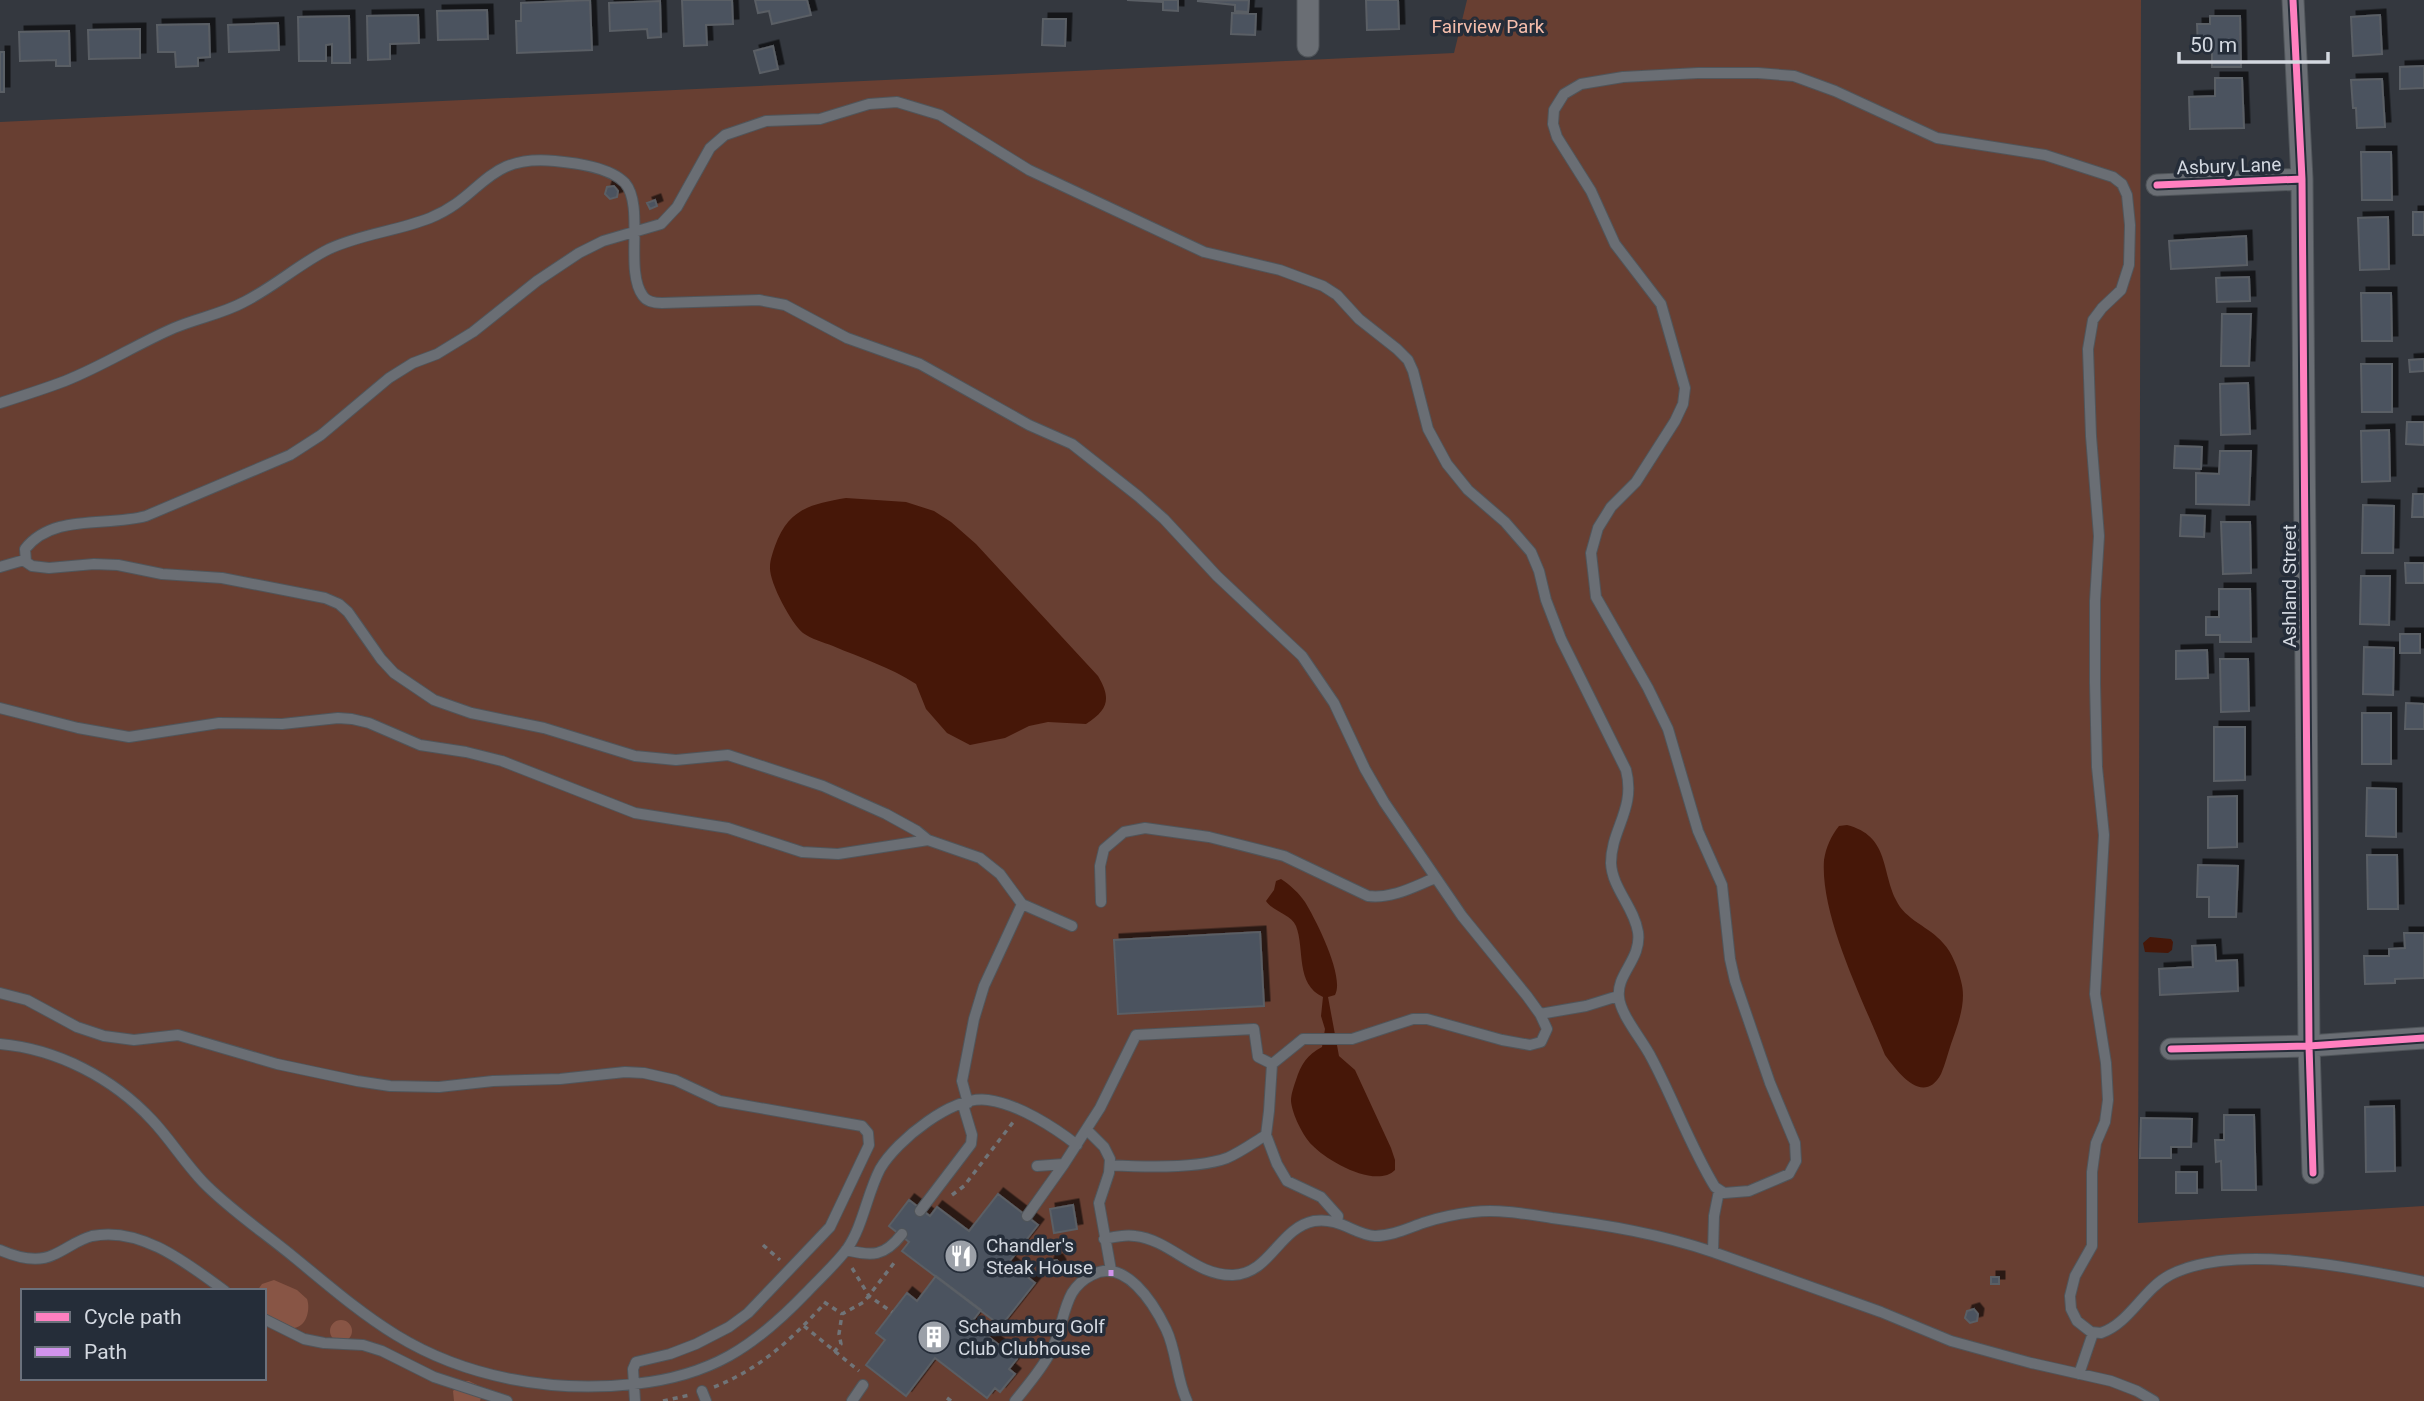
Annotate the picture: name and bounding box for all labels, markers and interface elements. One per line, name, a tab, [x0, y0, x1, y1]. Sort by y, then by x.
park label: Fairview Park	[1432, 15, 1545, 38]
scale bar	[2179, 21, 2328, 65]
text: 50 m	[2190, 33, 2237, 57]
street label: Asbury Lane	[2176, 153, 2282, 179]
street label: Ashland Street	[2278, 524, 2301, 648]
place label: Chandler's Steak House	[986, 1234, 1093, 1279]
restaurant icon: Chandler's Steak House	[942, 1237, 980, 1275]
legend	[21, 1289, 266, 1380]
text: Cycle path	[84, 1305, 182, 1329]
place label: Schaumburg Golf Club Clubhouse	[958, 1315, 1105, 1360]
building icon: Schaumburg Golf Club Clubhouse	[915, 1318, 953, 1356]
text: Path	[84, 1340, 127, 1364]

